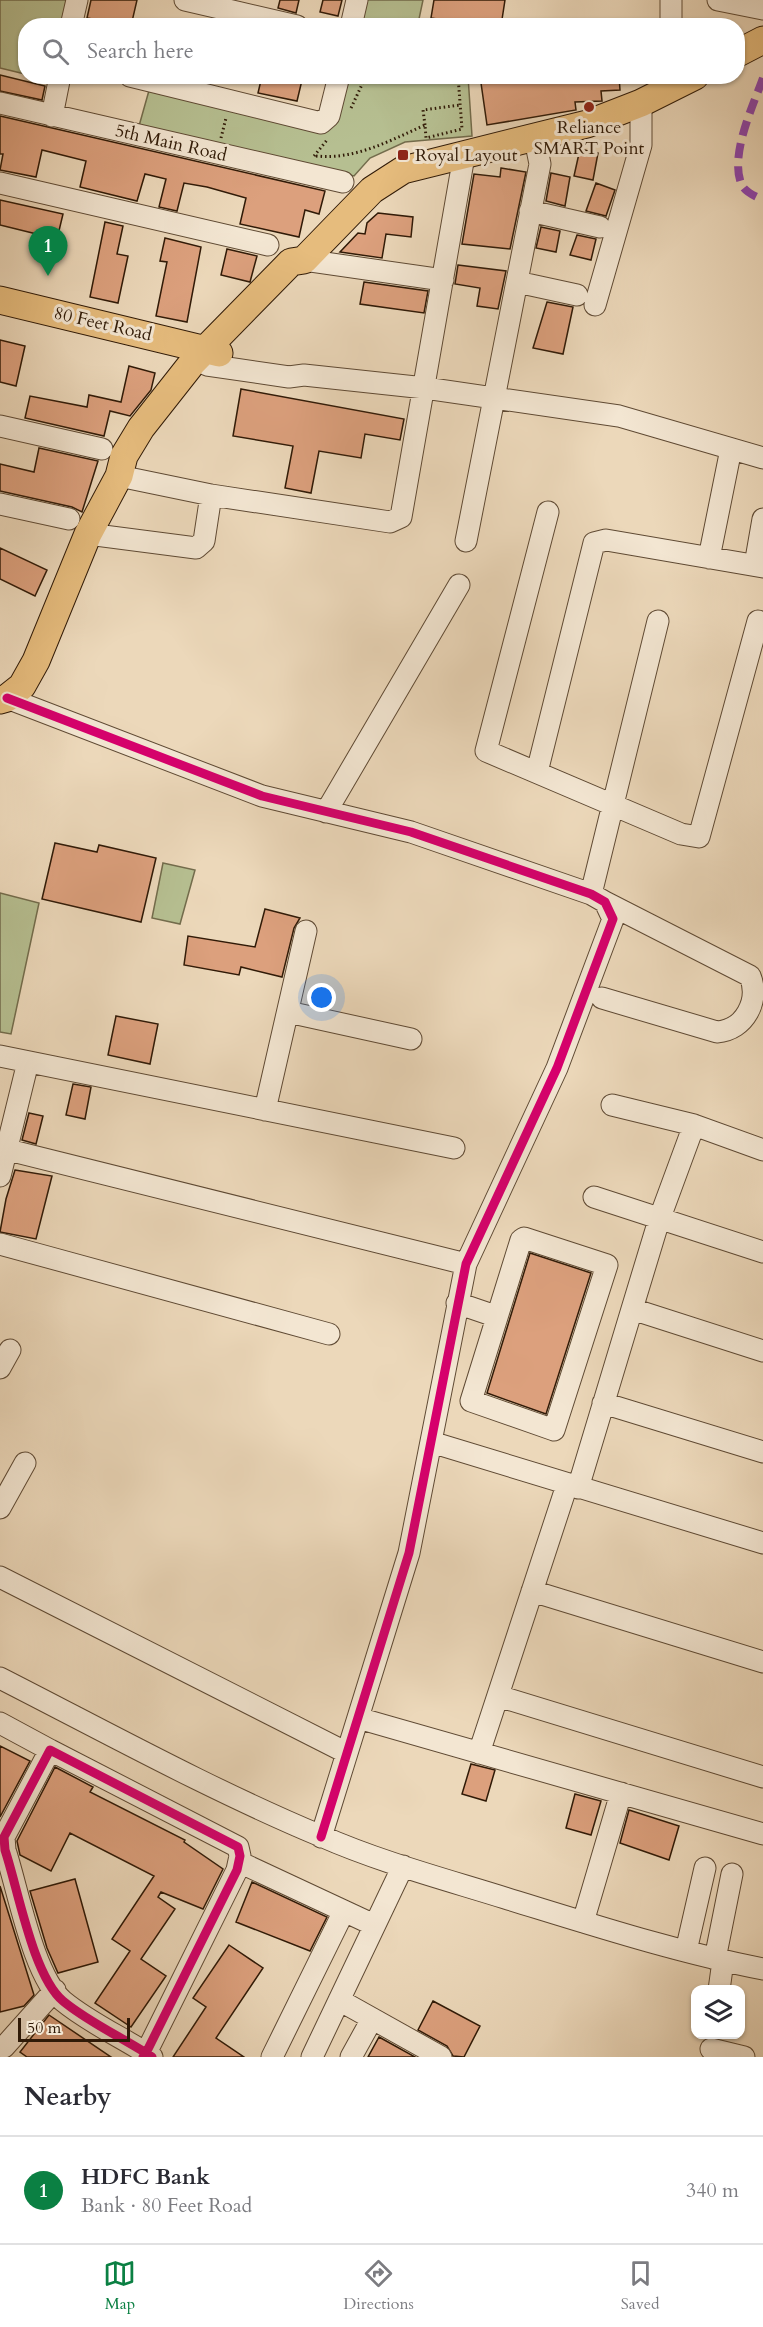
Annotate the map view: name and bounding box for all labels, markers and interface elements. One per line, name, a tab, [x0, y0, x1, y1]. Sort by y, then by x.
search box	[18, 18, 745, 84]
icon: search	[39, 35, 72, 68]
text: Search here	[87, 36, 194, 66]
marker: Reliance SMART Point	[582, 100, 596, 114]
place label: Reliance SMART Point	[534, 115, 645, 161]
street label: 5th Main Road	[113, 118, 230, 168]
place label: Royal Layout	[415, 143, 518, 168]
marker: Royal Layout	[396, 148, 410, 162]
pin: 1	[28, 226, 68, 276]
street label: 80 Feet Road	[51, 301, 155, 348]
your location	[307, 983, 336, 1012]
map controls	[691, 1985, 745, 2039]
button: layers	[691, 1985, 745, 2039]
scale bar	[18, 2015, 130, 2042]
text: 50 m	[27, 2017, 61, 2039]
text: Nearby	[24, 2079, 112, 2114]
text: HDFC Bank	[81, 2162, 210, 2192]
text: 1	[38, 2177, 49, 2204]
text: 340 m	[686, 2177, 739, 2204]
text: Bank · 80 Feet Road	[81, 2192, 252, 2219]
tab: Map	[103, 2257, 136, 2315]
tab: Directions	[343, 2257, 414, 2315]
tab: Saved	[621, 2257, 660, 2315]

